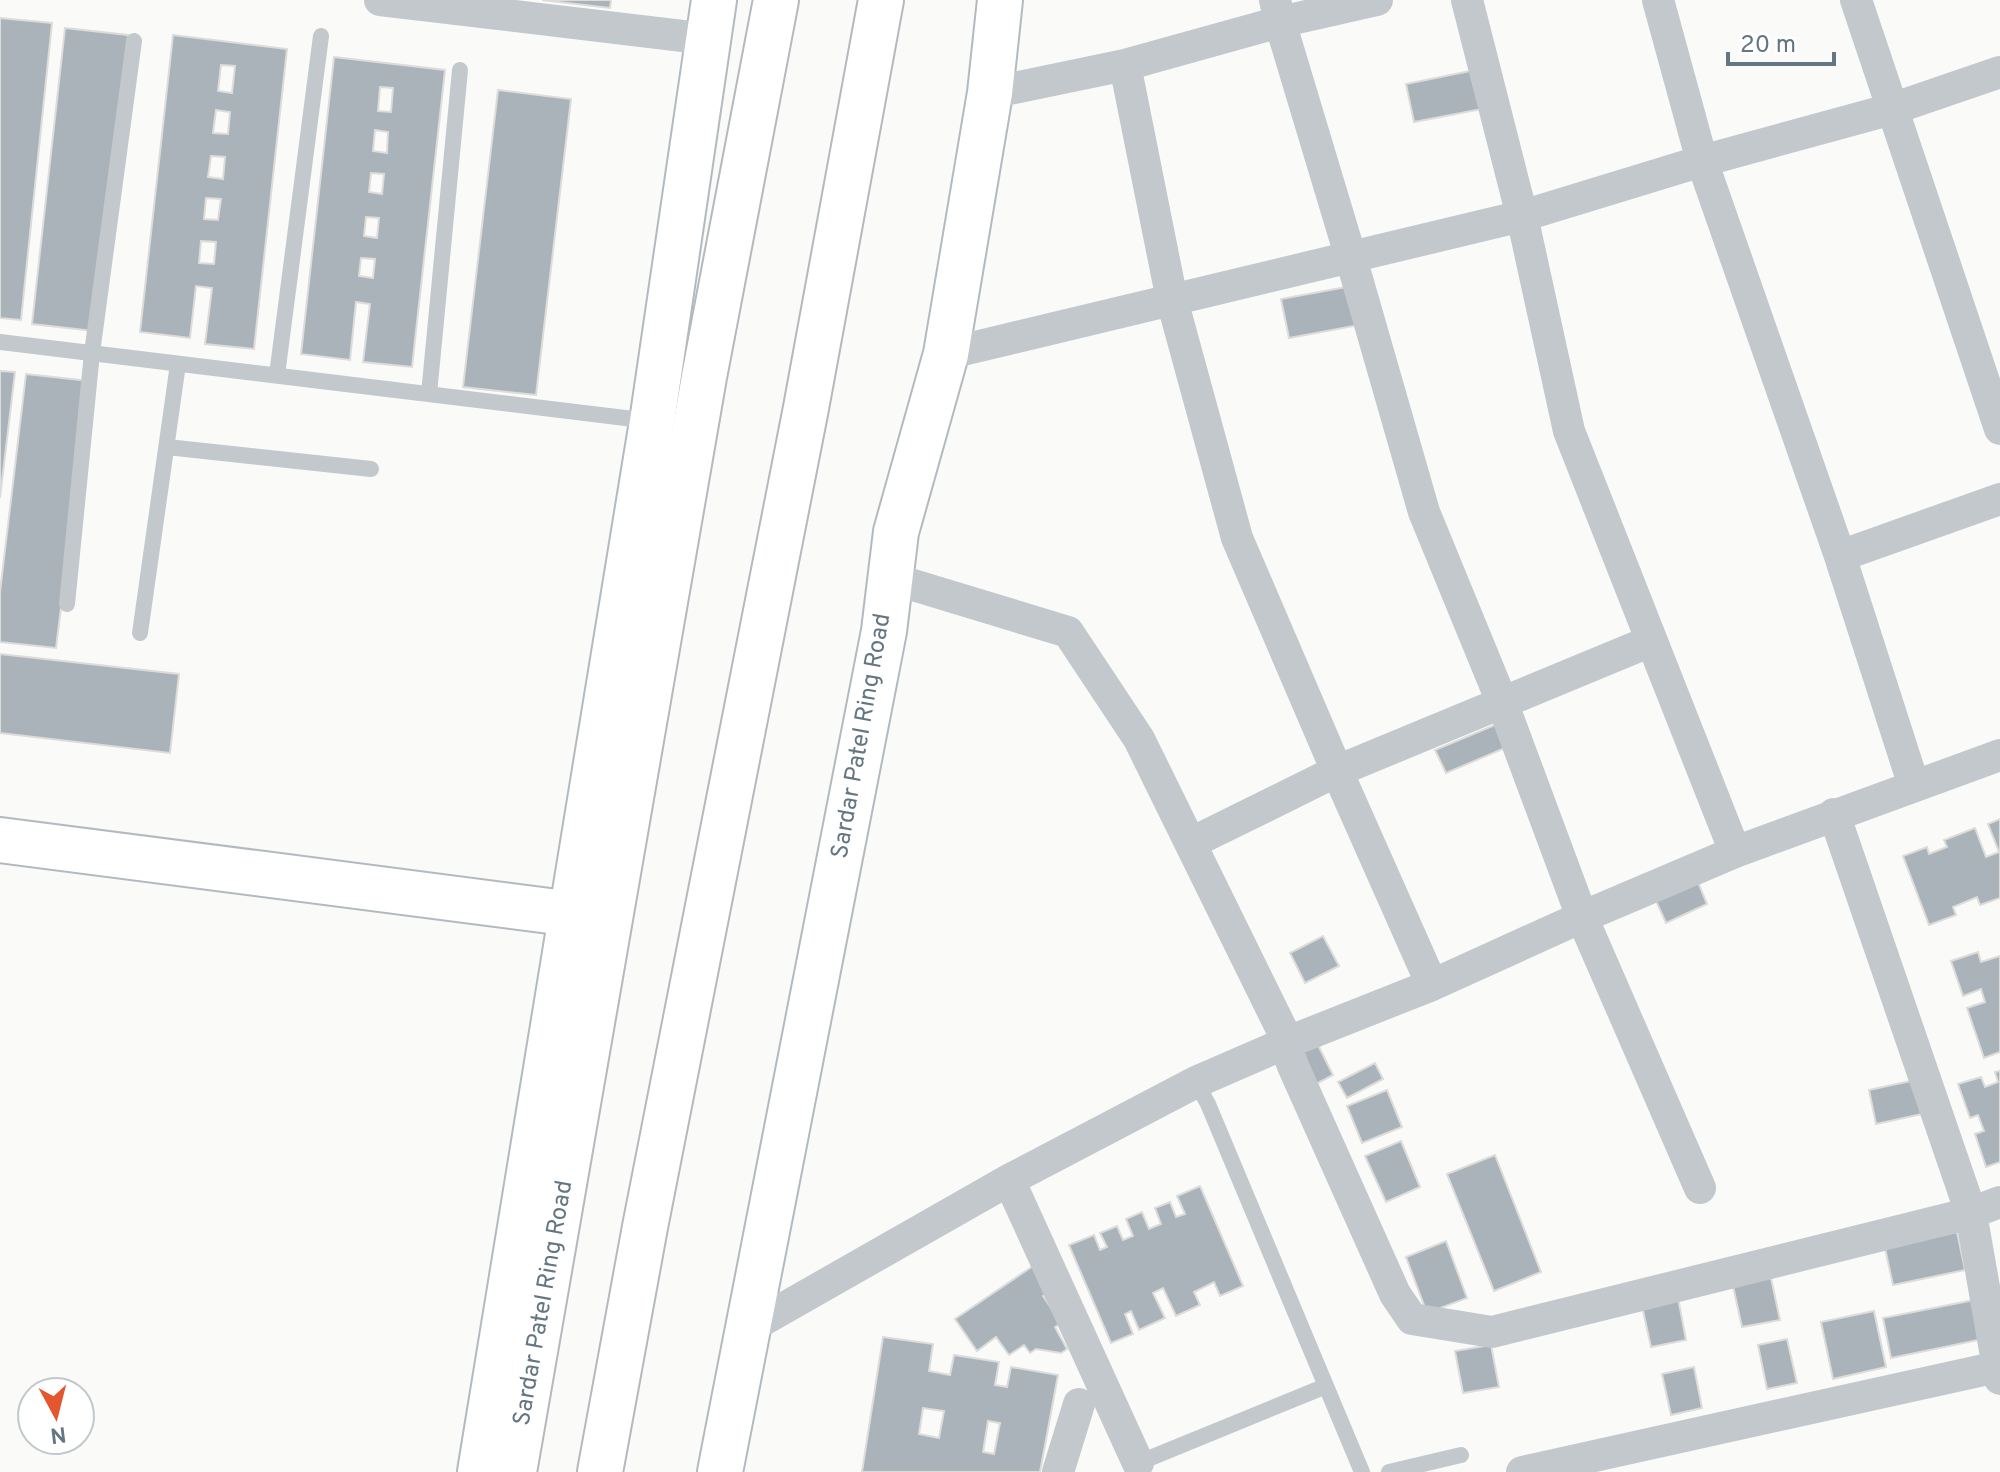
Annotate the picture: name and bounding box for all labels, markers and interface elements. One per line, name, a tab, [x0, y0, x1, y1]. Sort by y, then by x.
scale bar	[1728, 16, 1834, 66]
text: 20 m	[1740, 31, 1796, 61]
street label: Sardar Patel Ring Road	[826, 611, 898, 861]
street label: Sardar Patel Ring Road	[508, 1178, 580, 1428]
north arrow	[16, 1376, 96, 1456]
text: N	[49, 1419, 68, 1448]

